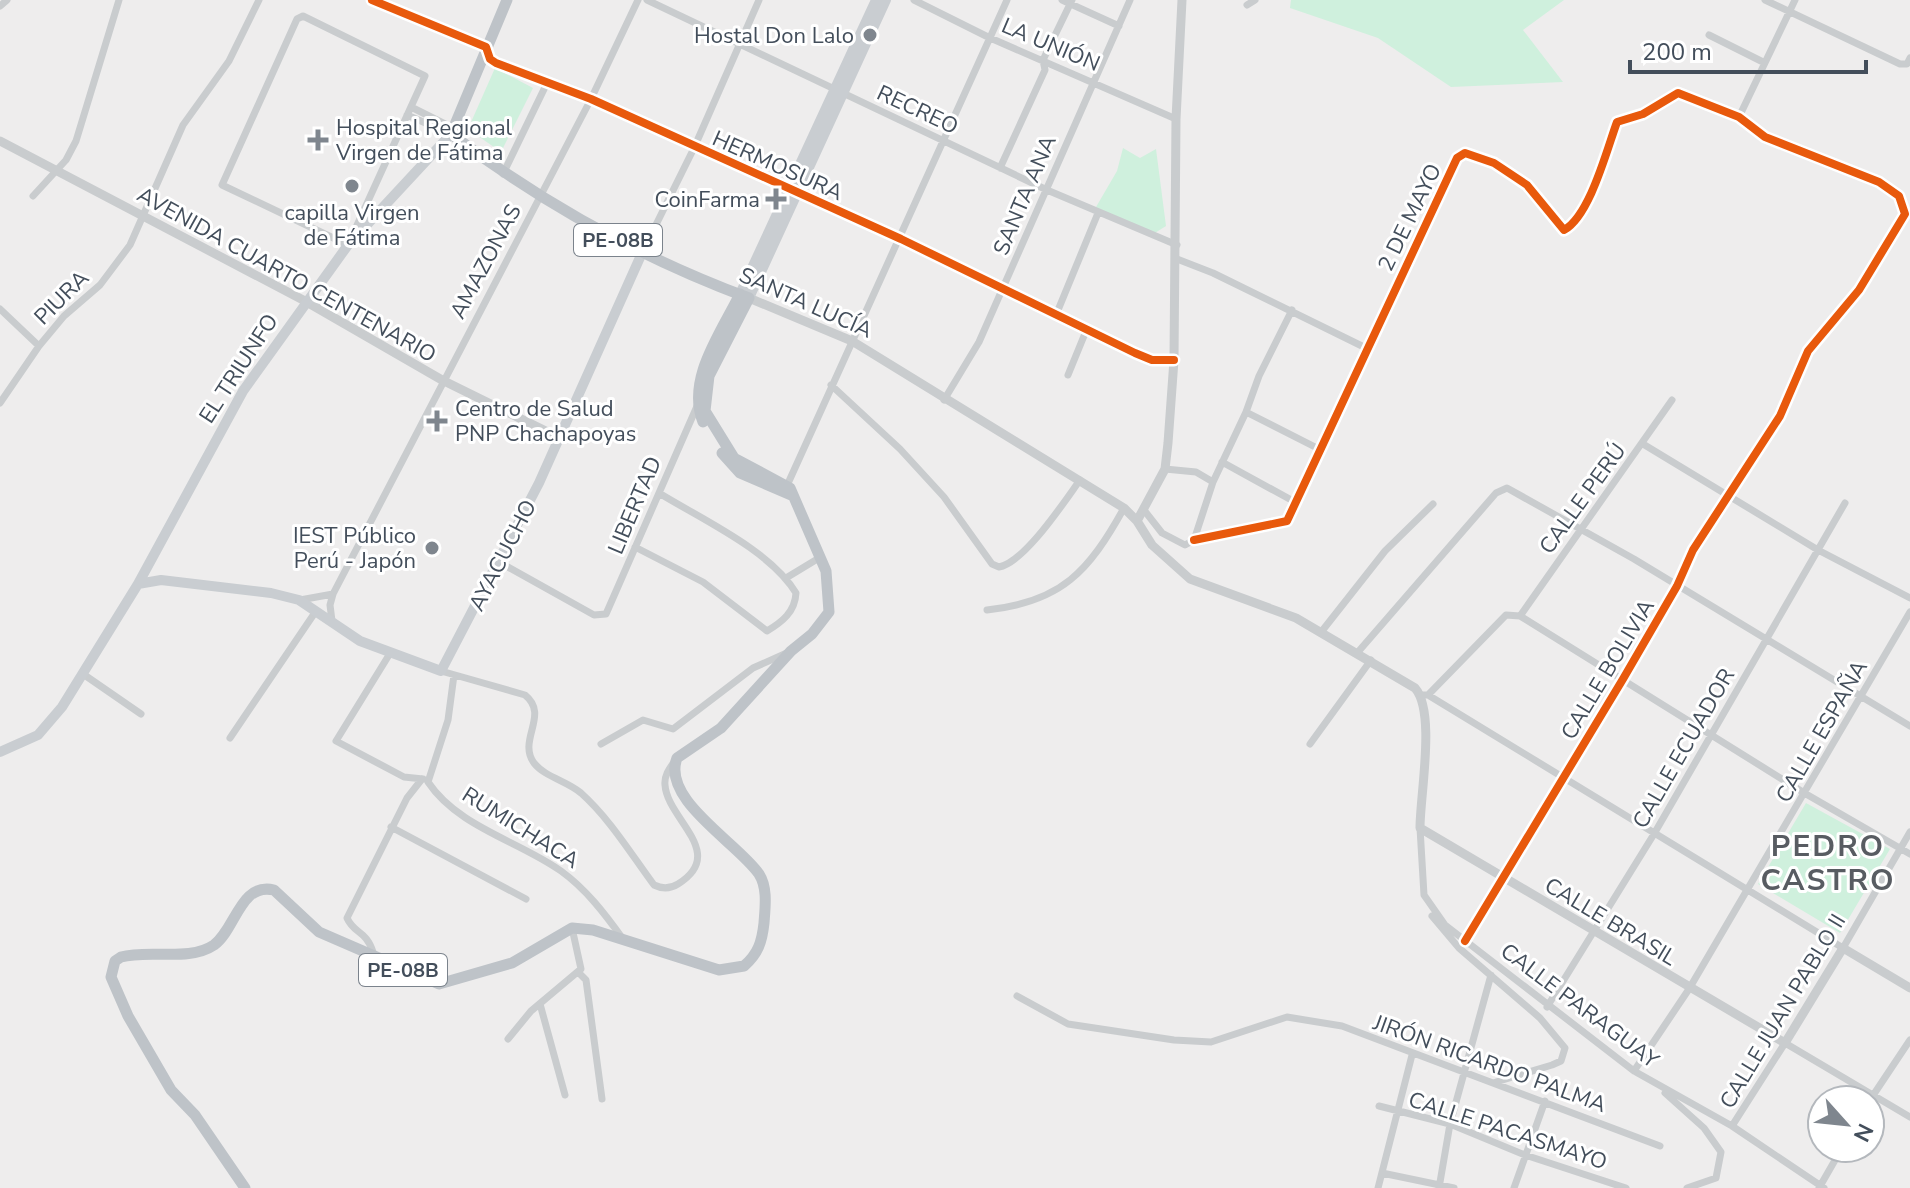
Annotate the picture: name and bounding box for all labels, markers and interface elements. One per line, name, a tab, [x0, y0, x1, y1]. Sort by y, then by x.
street label: LA UNIÓN	[997, 11, 1104, 79]
place label: Hostal Don Lalo	[694, 21, 854, 51]
scale bar	[1630, 24, 1866, 74]
marker: Hostal Don Lalo	[861, 26, 879, 44]
text: 200 m	[1642, 36, 1712, 68]
street label: RECREO	[872, 78, 963, 142]
place label: Hospital Regional Virgen de Fátima	[335, 113, 513, 168]
street label: HERMOSURA	[708, 124, 848, 208]
marker: Hospital Regional Virgen de Fátima	[307, 129, 329, 151]
street label: SANTA ANA	[986, 131, 1064, 260]
street label: 2 DE MAYO	[1371, 159, 1449, 276]
marker: capilla Virgen de Fátima	[343, 177, 361, 195]
street label: AVENIDA CUARTO CENTENARIO	[132, 180, 442, 370]
place label: CoinFarma	[654, 185, 760, 215]
marker: CoinFarma	[767, 190, 785, 208]
place label: capilla Virgen de Fátima	[284, 198, 420, 253]
street label: AMAZONAS	[443, 199, 529, 324]
road number: PE-08B	[574, 224, 662, 256]
street label: SANTA LUCÍA	[734, 260, 877, 346]
street label: PIURA	[28, 264, 96, 332]
street label: EL TRIUNFO	[192, 308, 285, 429]
place label: Centro de Salud PNP Chachapoyas	[455, 394, 636, 449]
marker: Centro de Salud PNP Chachapoyas	[426, 410, 448, 432]
street label: CALLE PERÚ	[1532, 437, 1633, 560]
street label: LIBERTAD	[601, 452, 669, 559]
street label: AYACUCHO	[462, 495, 544, 616]
place label: IEST Público Perú - Japón	[293, 521, 416, 576]
marker: IEST Público Perú - Japón	[423, 539, 441, 557]
street label: CALLE BOLIVIA	[1554, 594, 1662, 745]
street label: CALLE ESPAÑA	[1769, 655, 1875, 808]
street label: CALLE ECUADOR	[1626, 663, 1742, 834]
street label: RUMICHACA	[456, 780, 585, 876]
district label: PEDRO CASTRO	[1760, 826, 1896, 901]
street label: CALLE BRASIL	[1539, 871, 1682, 973]
street label: CALLE JUAN PABLO II	[1713, 909, 1853, 1114]
street label: CALLE PARAGUAY	[1494, 936, 1665, 1076]
road number: PE-08B	[359, 954, 447, 986]
street label: JIRÓN RICARDO PALMA	[1368, 1007, 1610, 1120]
north arrow	[1806, 1084, 1886, 1164]
street label: CALLE PACASMAYO	[1405, 1085, 1611, 1177]
text: N	[1846, 1118, 1880, 1147]

